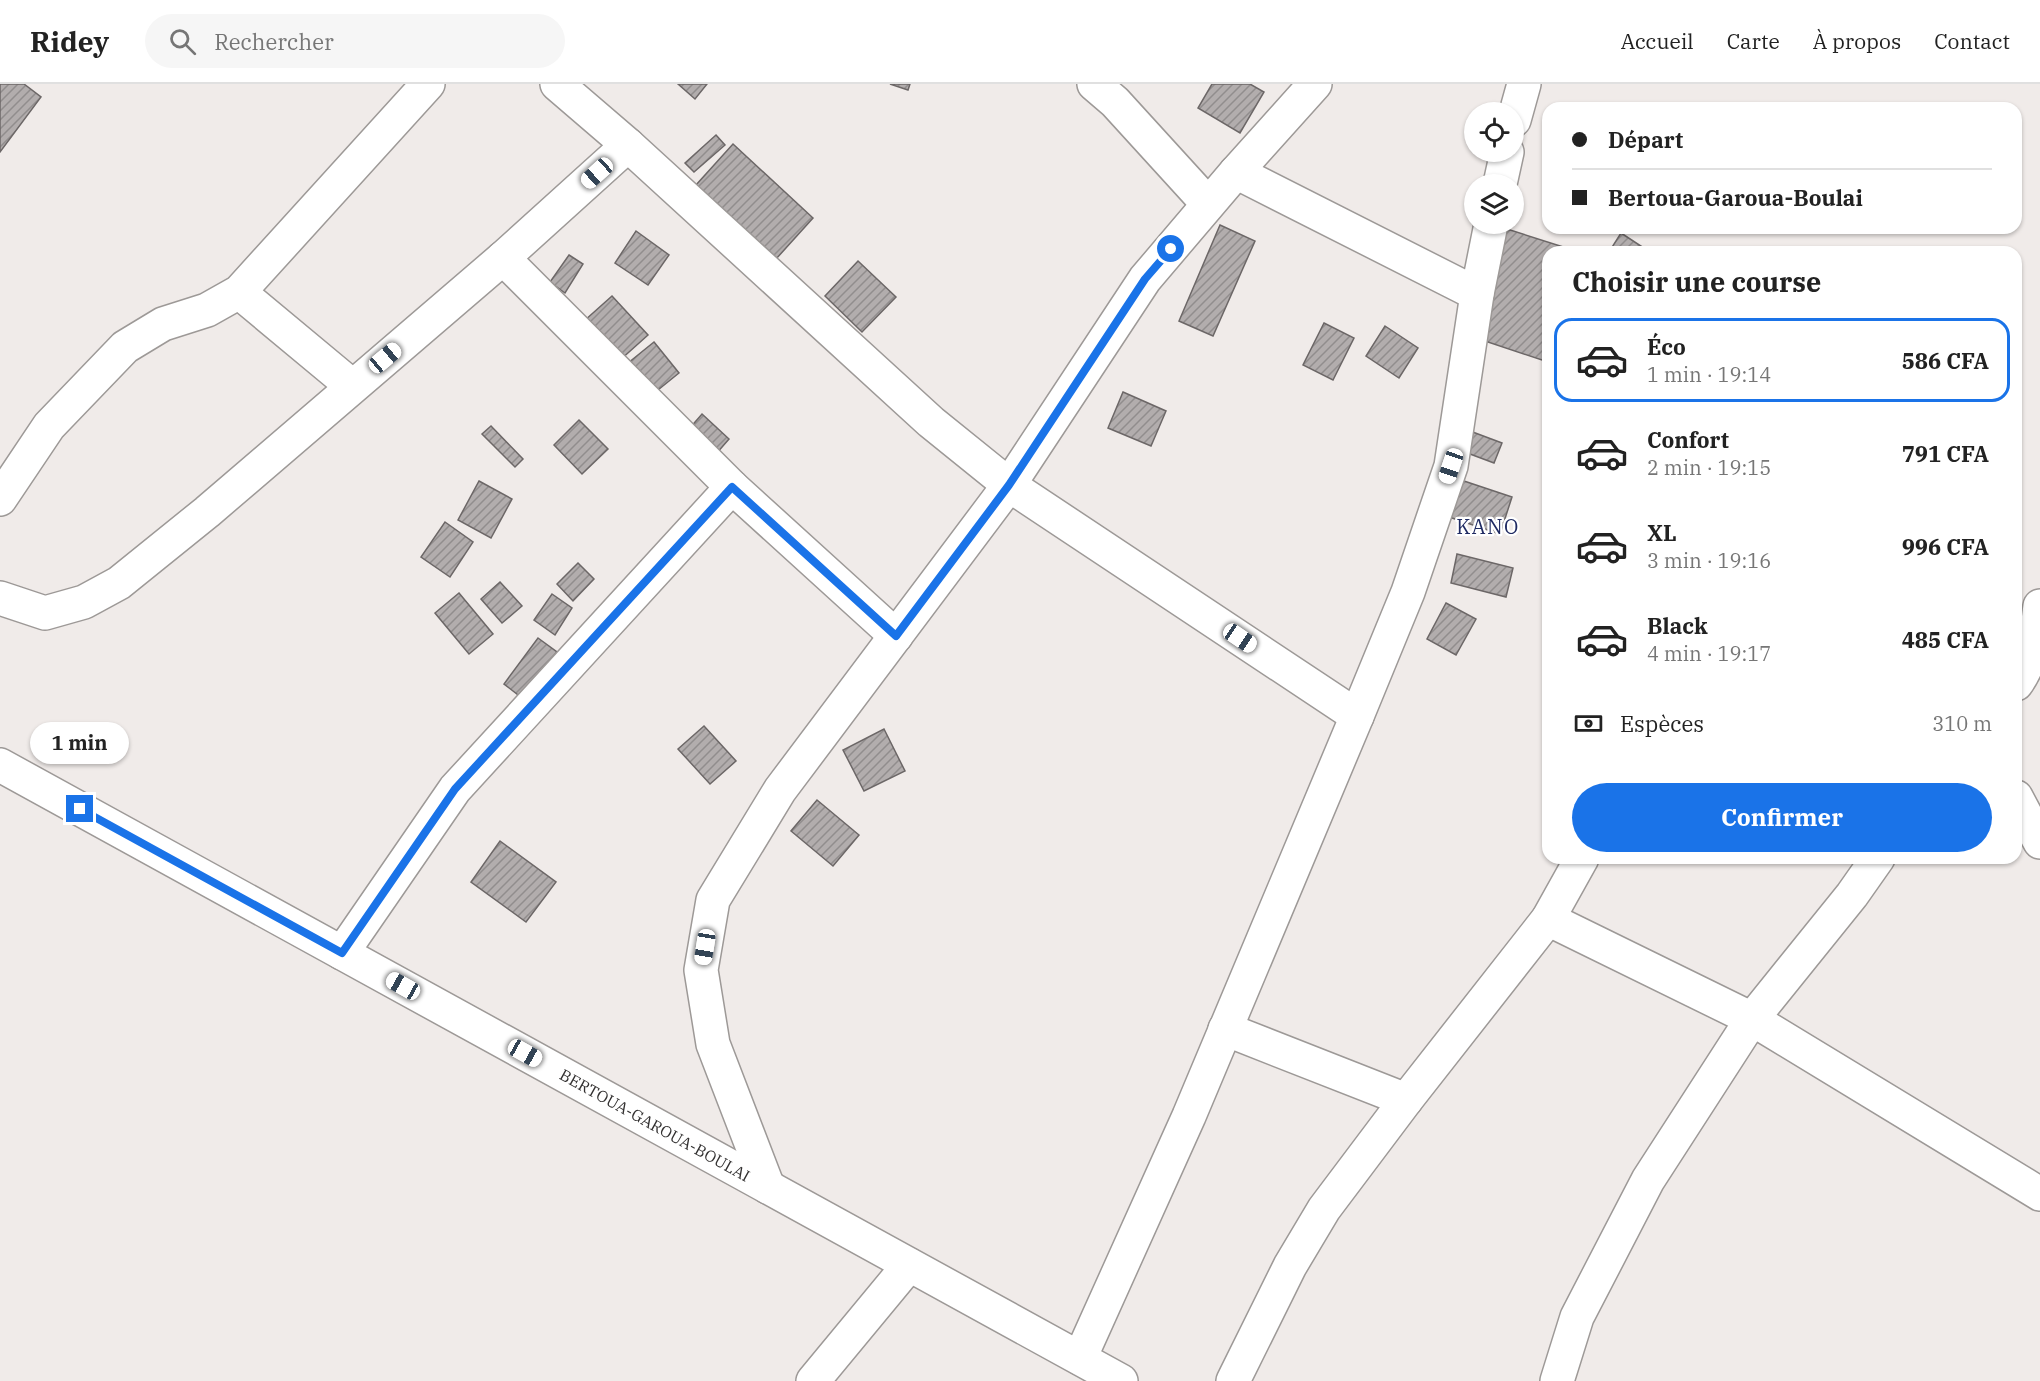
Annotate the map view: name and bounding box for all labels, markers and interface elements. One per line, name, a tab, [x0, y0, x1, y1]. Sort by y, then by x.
search box	[145, 14, 565, 68]
text: Ridey	[30, 23, 109, 60]
icon: search	[166, 25, 199, 58]
text: Rechercher	[214, 27, 334, 56]
text: Accueil	[1621, 27, 1694, 55]
text: Carte	[1727, 27, 1780, 55]
text: À propos	[1813, 27, 1901, 55]
text: Contact	[1934, 27, 2010, 55]
map controls	[1464, 102, 1524, 234]
button: locate	[1464, 102, 1524, 162]
text: Départ	[1608, 125, 1683, 154]
car	[578, 154, 616, 192]
button: layers	[1464, 174, 1524, 234]
text: Bertoua-Garoua-Boulai	[1608, 183, 1863, 212]
route start	[1157, 235, 1184, 262]
text: Choisir une course	[1572, 264, 1821, 299]
text: Éco	[1647, 332, 1686, 361]
icon: car	[1575, 333, 1629, 387]
car	[365, 340, 405, 376]
text: 586 CFA	[1902, 346, 1989, 375]
text: 1 min · 19:14	[1647, 361, 1771, 388]
text: Confort	[1647, 425, 1729, 454]
icon: car	[1575, 426, 1629, 480]
text: 791 CFA	[1902, 439, 1989, 468]
car	[1437, 446, 1465, 486]
text: 2 min · 19:15	[1647, 454, 1771, 481]
district label: KANO	[1456, 513, 1520, 540]
text: XL	[1647, 518, 1677, 547]
icon: car	[1575, 519, 1629, 573]
text: 996 CFA	[1902, 532, 1989, 561]
text: 3 min · 19:16	[1647, 547, 1771, 574]
text: Black	[1647, 611, 1708, 640]
icon: car	[1575, 612, 1629, 666]
car	[1220, 620, 1260, 656]
text: 485 CFA	[1902, 625, 1989, 654]
text: 4 min · 19:17	[1647, 640, 1771, 667]
icon: cash	[1572, 707, 1605, 740]
text: Espèces	[1620, 709, 1704, 738]
text: 310 m	[1932, 710, 1992, 737]
callout: 1 min	[31, 722, 130, 764]
text: 1 min	[52, 729, 108, 756]
button: Confirmer	[1572, 783, 1992, 852]
route end	[66, 795, 93, 822]
car	[693, 928, 717, 966]
car	[383, 969, 423, 1003]
car	[505, 1036, 545, 1070]
street label: BERTOUA-GAROUA-BOULAI	[556, 1064, 754, 1186]

